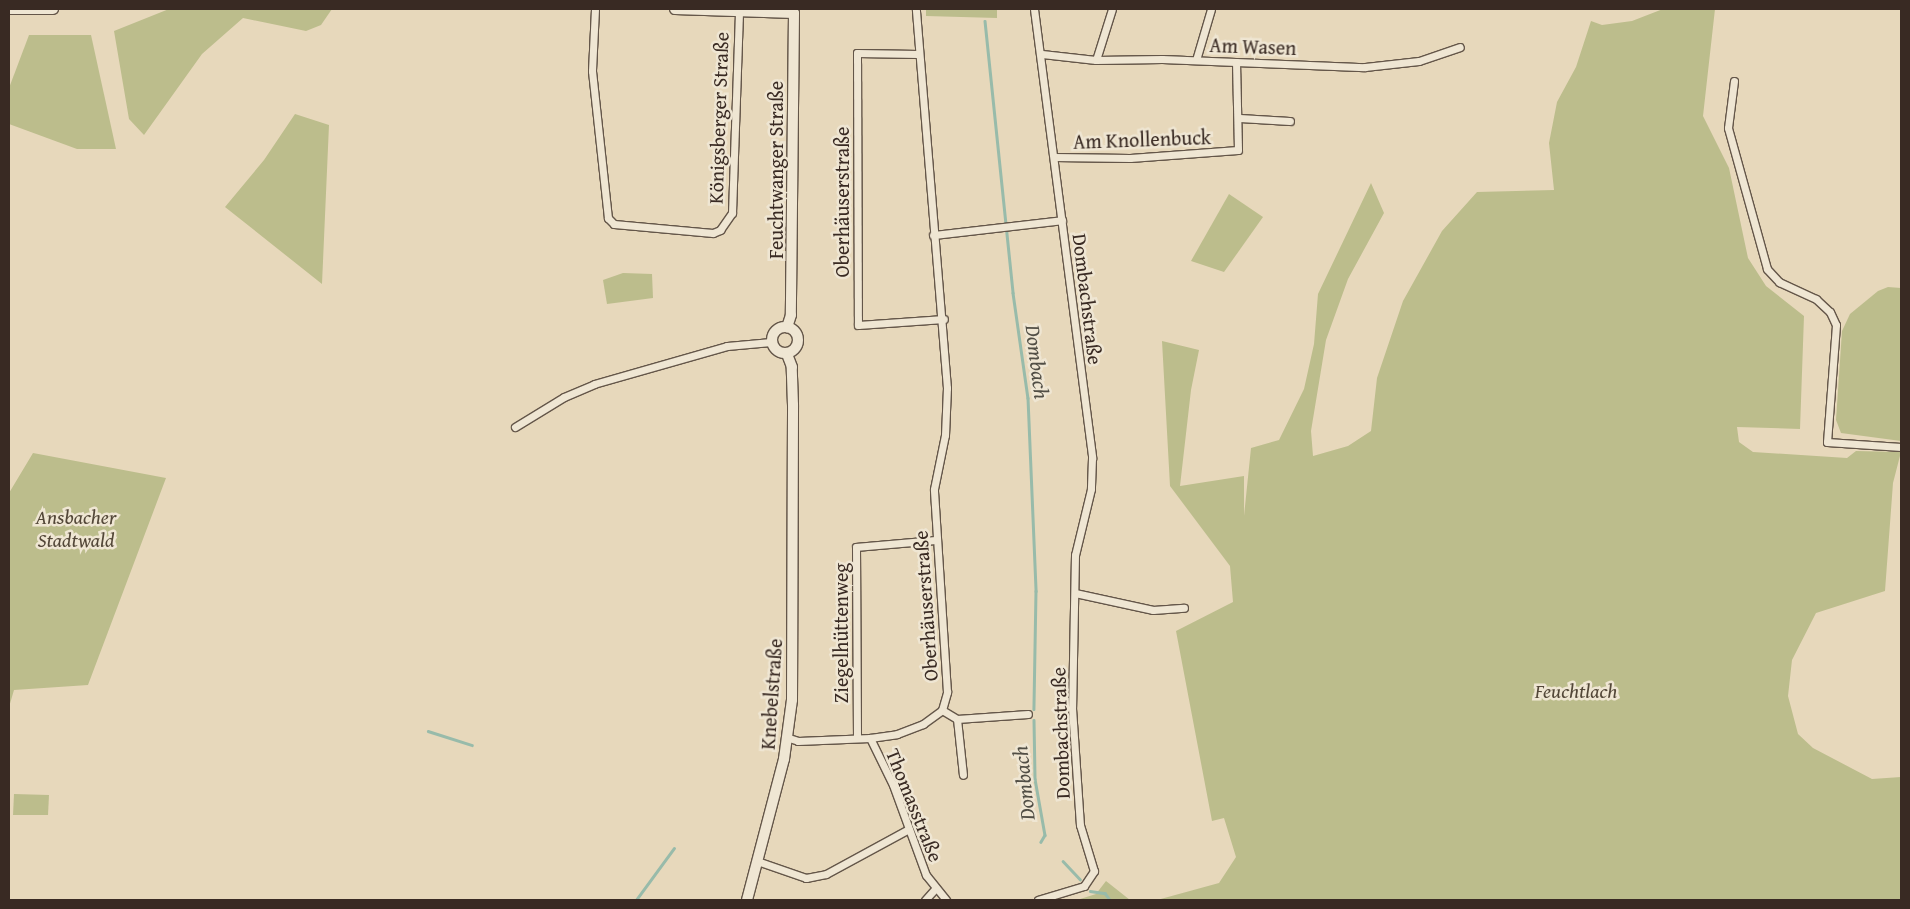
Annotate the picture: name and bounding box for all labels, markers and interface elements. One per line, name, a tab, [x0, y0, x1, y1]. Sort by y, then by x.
street label: Königsberger Straße	[703, 32, 733, 204]
street label: Am Wasen	[1209, 32, 1297, 60]
street label: Feuchtwanger Straße	[763, 81, 787, 259]
street label: Am Knollenbuck	[1073, 125, 1211, 153]
street label: Oberhäuserstraße	[829, 127, 853, 277]
street label: Dombachstraße	[1068, 232, 1108, 366]
water label: Dombach	[1020, 323, 1054, 401]
park label: Ansbacher Stadtwald	[36, 505, 116, 552]
street label: Oberhäuserstraße	[908, 530, 942, 682]
street label: Ziegelhüttenweg	[828, 563, 852, 703]
street label: Knebelstraße	[755, 638, 787, 750]
street label: Dombachstraße	[1046, 667, 1074, 799]
park label: Feuchtlach	[1535, 678, 1617, 702]
street label: Thomasstraße	[881, 745, 949, 865]
water label: Dombach	[1008, 745, 1040, 821]

